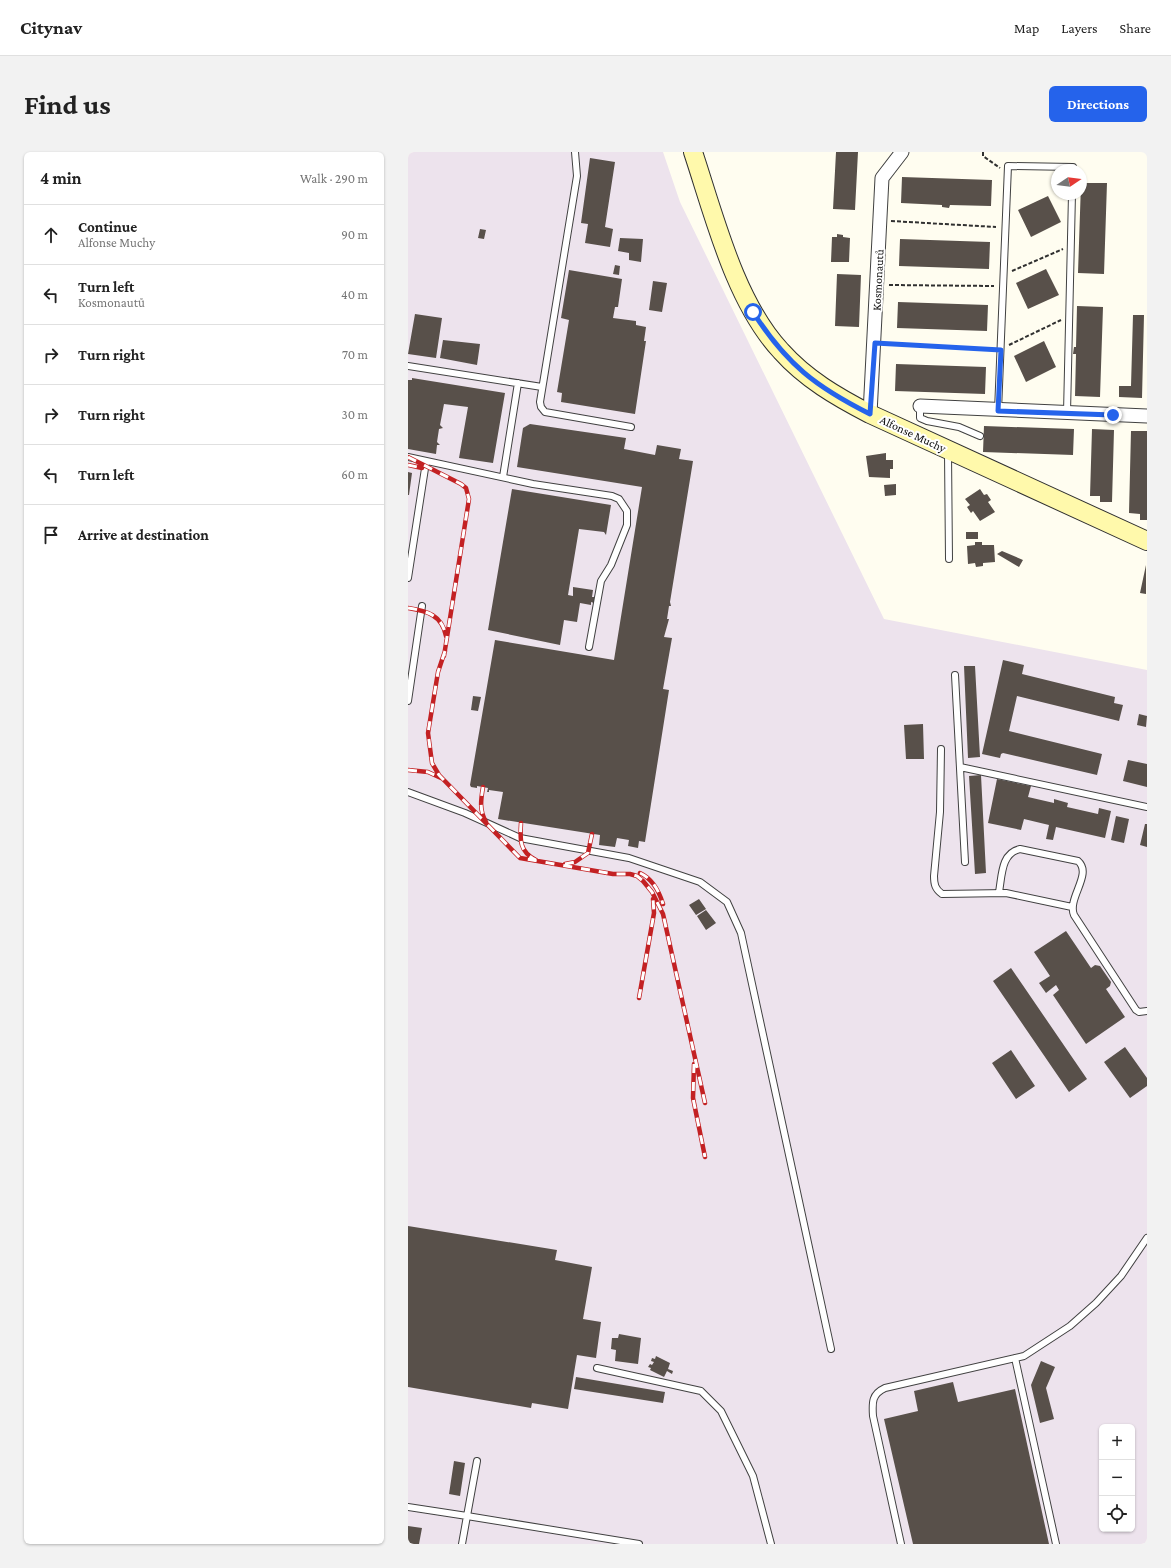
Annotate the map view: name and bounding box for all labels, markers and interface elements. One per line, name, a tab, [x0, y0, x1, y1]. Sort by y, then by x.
text: Citynav	[20, 17, 82, 38]
text: Map	[1014, 20, 1039, 36]
text: Layers	[1061, 20, 1098, 36]
text: Share	[1120, 20, 1151, 36]
button: Directions	[1049, 86, 1147, 122]
text: Find us	[24, 89, 111, 120]
north arrow	[1051, 164, 1087, 200]
text: 4 min	[40, 169, 82, 188]
text: Walk · 290 m	[300, 171, 368, 186]
text: Continue	[78, 219, 137, 235]
icon: ahead	[40, 224, 62, 246]
text: 90 m	[341, 227, 368, 242]
text: Alfonse Muchy	[78, 235, 155, 250]
street label: Kosmonautů	[869, 248, 887, 311]
text: Turn left	[78, 279, 134, 295]
icon: left	[40, 284, 62, 306]
text: 40 m	[341, 287, 368, 302]
text: Kosmonautů	[78, 295, 145, 310]
route start	[744, 303, 762, 321]
icon: right	[40, 344, 62, 366]
text: Turn right	[78, 347, 145, 363]
text: 70 m	[342, 347, 368, 362]
icon: right	[40, 404, 62, 426]
route end	[1104, 406, 1122, 424]
text: Turn right	[78, 407, 145, 423]
text: 30 m	[342, 407, 368, 422]
street label: Alfonse Muchy	[878, 413, 949, 456]
icon: left	[40, 464, 62, 486]
text: Turn left	[78, 467, 134, 483]
text: 60 m	[341, 467, 368, 482]
icon: arrive	[40, 524, 62, 546]
text: Arrive at destination	[78, 527, 209, 543]
map controls	[1099, 1424, 1135, 1532]
button: +	[1099, 1424, 1135, 1460]
button: −	[1099, 1460, 1135, 1496]
button: locate	[1099, 1496, 1135, 1532]

